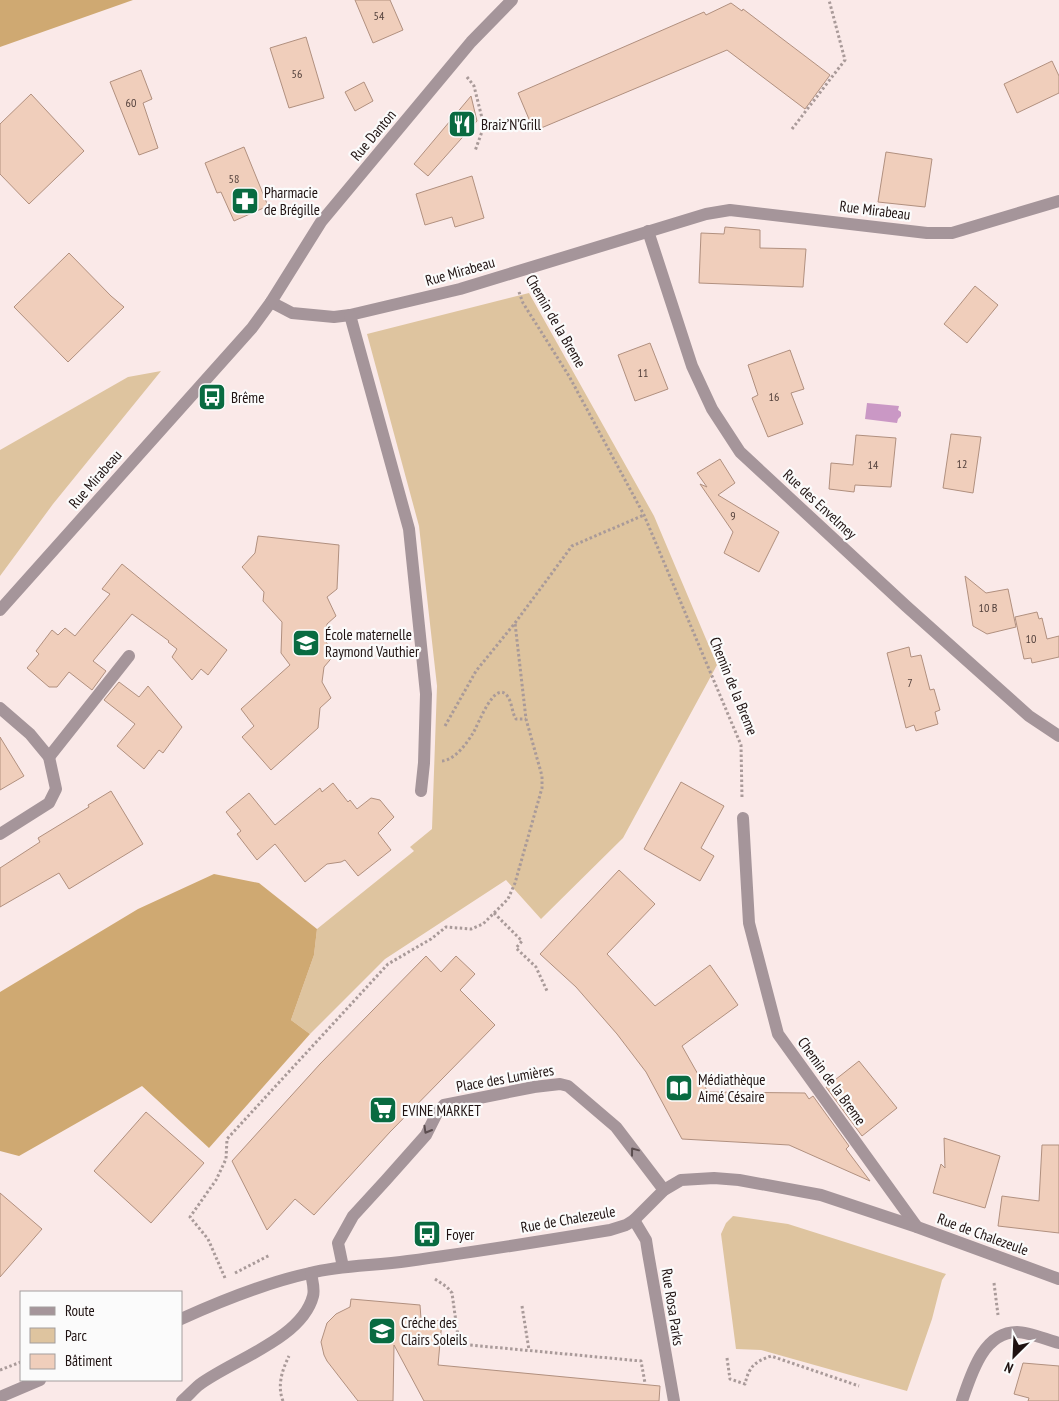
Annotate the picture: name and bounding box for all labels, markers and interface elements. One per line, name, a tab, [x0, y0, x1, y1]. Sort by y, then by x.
house number: 54	[374, 8, 385, 23]
house number: 56	[292, 66, 302, 81]
house number: 60	[126, 95, 136, 110]
street label: Rue Danton	[346, 106, 400, 164]
restaurant icon: Braiz’N’Grill	[447, 109, 477, 139]
place label: Braiz’N’Grill	[481, 115, 542, 134]
house number: 58	[229, 171, 239, 186]
place label: Pharmacie de Brégille	[264, 183, 320, 219]
pharmacy icon: Pharmacie de Brégille	[230, 186, 260, 216]
street label: Rue Mirabeau	[838, 196, 912, 224]
street label: Rue Mirabeau	[423, 252, 497, 290]
street label: Chemin de la Breme	[522, 271, 590, 371]
house number: 11	[638, 365, 648, 380]
bus stop icon: Brême	[197, 382, 227, 412]
place label: Brême	[231, 388, 264, 407]
house number: 16	[769, 389, 779, 404]
street label: Rue Mirabeau	[64, 446, 126, 512]
house number: 12	[957, 456, 967, 471]
house number: 14	[868, 457, 879, 472]
street label: Rue des Envelmey	[779, 465, 861, 543]
house number: 9	[730, 508, 736, 523]
house number: 10 B	[979, 600, 998, 615]
place label: École maternelle Raymond Vauthier	[325, 625, 420, 661]
school or university icon: École maternelle Raymond Vauthier	[291, 628, 321, 658]
house number: 10	[1026, 631, 1036, 646]
street label: Chemin de la Breme	[706, 634, 762, 738]
house number: 7	[907, 675, 913, 690]
street label: Chemin de la Breme	[794, 1033, 870, 1129]
street label: Place des Lumières	[455, 1060, 555, 1096]
place label: Médiathèque Aimé Césaire	[698, 1070, 766, 1106]
library icon: Médiathèque Aimé Césaire	[664, 1073, 694, 1103]
supermarket icon: EVINE MARKET	[368, 1095, 398, 1125]
place label: EVINE MARKET	[402, 1101, 481, 1120]
one-way arrow	[424, 1125, 434, 1134]
one-way arrow	[631, 1147, 640, 1157]
street label: Rue de Chalezeule	[519, 1201, 617, 1237]
street label: Rue de Chalezeule	[935, 1209, 1031, 1259]
bus stop icon: Foyer	[412, 1219, 442, 1249]
place label: Foyer	[446, 1225, 475, 1244]
street label: Rue Rosa Parks	[658, 1267, 688, 1347]
legend	[20, 1291, 182, 1381]
text: Route	[65, 1301, 95, 1320]
place label: Créche des Clairs Soleils	[401, 1313, 467, 1349]
school or university icon: Créche des Clairs Soleils	[367, 1316, 397, 1346]
text: Parc	[65, 1326, 87, 1345]
north arrow	[989, 1331, 1039, 1381]
text: Bâtiment	[65, 1351, 112, 1370]
text: N	[1002, 1358, 1016, 1378]

